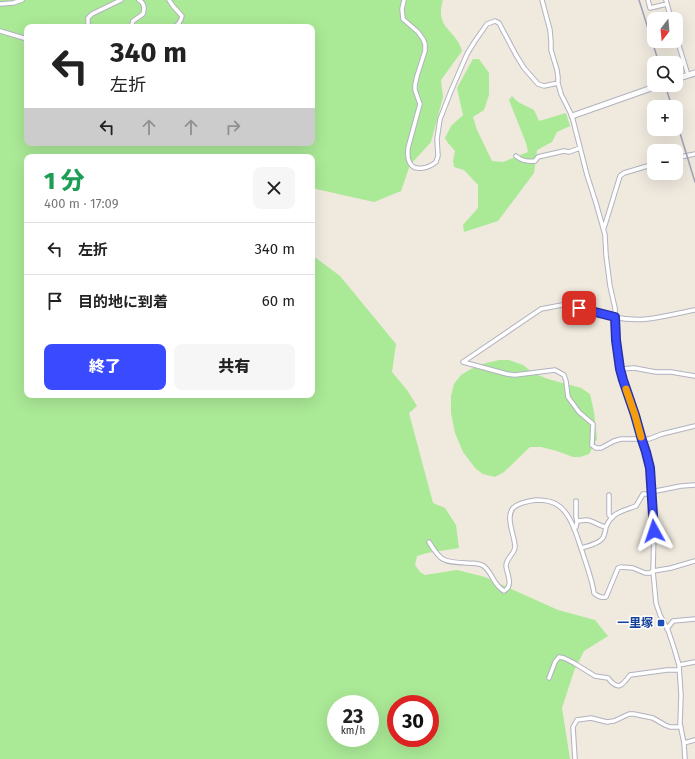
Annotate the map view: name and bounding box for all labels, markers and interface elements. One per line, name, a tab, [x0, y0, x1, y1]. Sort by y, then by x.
north arrow	[647, 12, 683, 48]
map controls	[647, 12, 683, 180]
text: 340 m	[110, 36, 187, 69]
icon: left	[44, 40, 96, 92]
button: search	[647, 56, 683, 92]
text: 左折	[110, 74, 146, 96]
button: +	[647, 100, 683, 136]
icon: left	[96, 116, 118, 138]
icon: ahead	[138, 116, 160, 138]
icon: ahead	[180, 116, 202, 138]
icon: right	[222, 116, 244, 138]
button: −	[647, 144, 683, 180]
text: 1 分	[44, 167, 85, 195]
button: close	[253, 167, 295, 209]
text: 400 m · 17:09	[44, 196, 119, 211]
icon: left	[44, 238, 66, 260]
text: 340 m	[254, 240, 295, 258]
text: 左折	[78, 241, 108, 259]
icon: arrive	[44, 290, 66, 312]
pin	[562, 291, 596, 325]
text: 60 m	[262, 292, 295, 310]
text: 目的地に到着	[78, 293, 168, 311]
icon: arrive	[568, 297, 590, 319]
button: 終了	[44, 344, 166, 390]
button: 共有	[174, 344, 295, 390]
position arrow	[633, 510, 675, 552]
place label: 一里塚	[617, 616, 653, 630]
marker: 一里塚	[656, 618, 666, 628]
speed limit sign: 30	[387, 695, 439, 747]
text: 23	[343, 704, 363, 728]
text: km/h	[341, 725, 365, 737]

